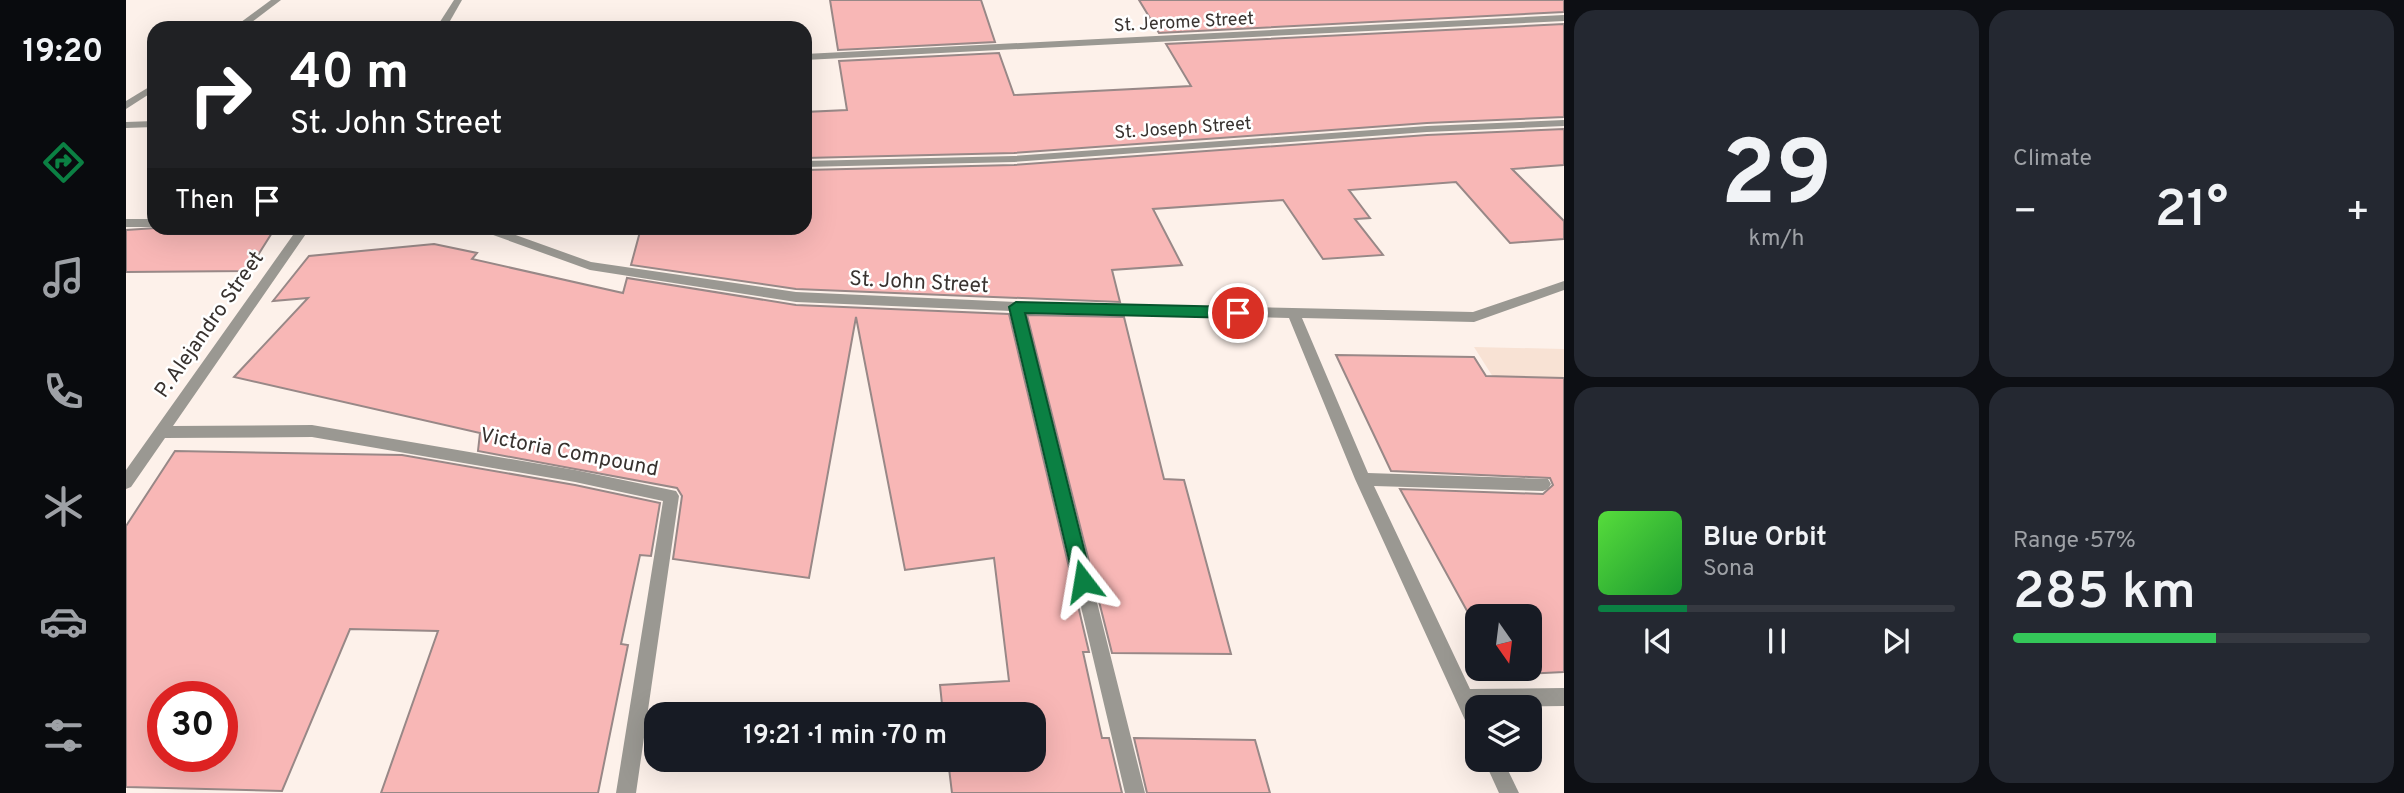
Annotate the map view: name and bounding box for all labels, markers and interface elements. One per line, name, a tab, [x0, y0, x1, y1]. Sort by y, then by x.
street label: St. Jerome Street	[1113, 8, 1255, 38]
text: 19:20	[23, 33, 103, 73]
text: 40 m	[290, 44, 409, 106]
icon: right	[175, 49, 266, 140]
text: St. John Street	[290, 105, 502, 145]
street label: St. Joseph Street	[1114, 113, 1252, 145]
text: 29	[1721, 122, 1832, 237]
icon: directions	[39, 138, 88, 187]
text: Climate	[2013, 145, 2092, 174]
text: 21°	[2155, 179, 2228, 245]
icon: arrive	[248, 182, 286, 220]
text: Then	[175, 185, 234, 218]
text: −	[2013, 189, 2038, 238]
text: +	[2345, 189, 2370, 238]
text: km/h	[1749, 225, 1804, 254]
street label: P. Alejandro Street	[149, 246, 271, 404]
icon: music	[39, 253, 88, 302]
street label: St. John Street	[849, 266, 989, 300]
pin	[1208, 283, 1268, 343]
icon: arrive	[1219, 294, 1257, 332]
icon: phone	[39, 367, 88, 416]
street label: Victoria Compound	[477, 422, 661, 484]
icon: climate	[39, 482, 88, 531]
text: Blue Orbit	[1703, 522, 1827, 555]
text: Range · 57%	[2013, 527, 2136, 556]
position arrow	[1046, 544, 1120, 618]
text: Sona	[1703, 555, 1754, 584]
text: 285 km	[2013, 561, 2196, 627]
icon: car	[39, 597, 88, 646]
north arrow	[1465, 604, 1542, 681]
map controls	[1465, 604, 1542, 772]
icon: previous	[1639, 622, 1677, 660]
icon: pause	[1758, 622, 1796, 660]
icon: next	[1877, 622, 1915, 660]
speed limit sign: 30	[147, 681, 238, 772]
button: layers	[1465, 695, 1542, 772]
icon: filters	[39, 711, 88, 760]
text: 19:21 · 1 min · 70 m	[743, 720, 947, 753]

